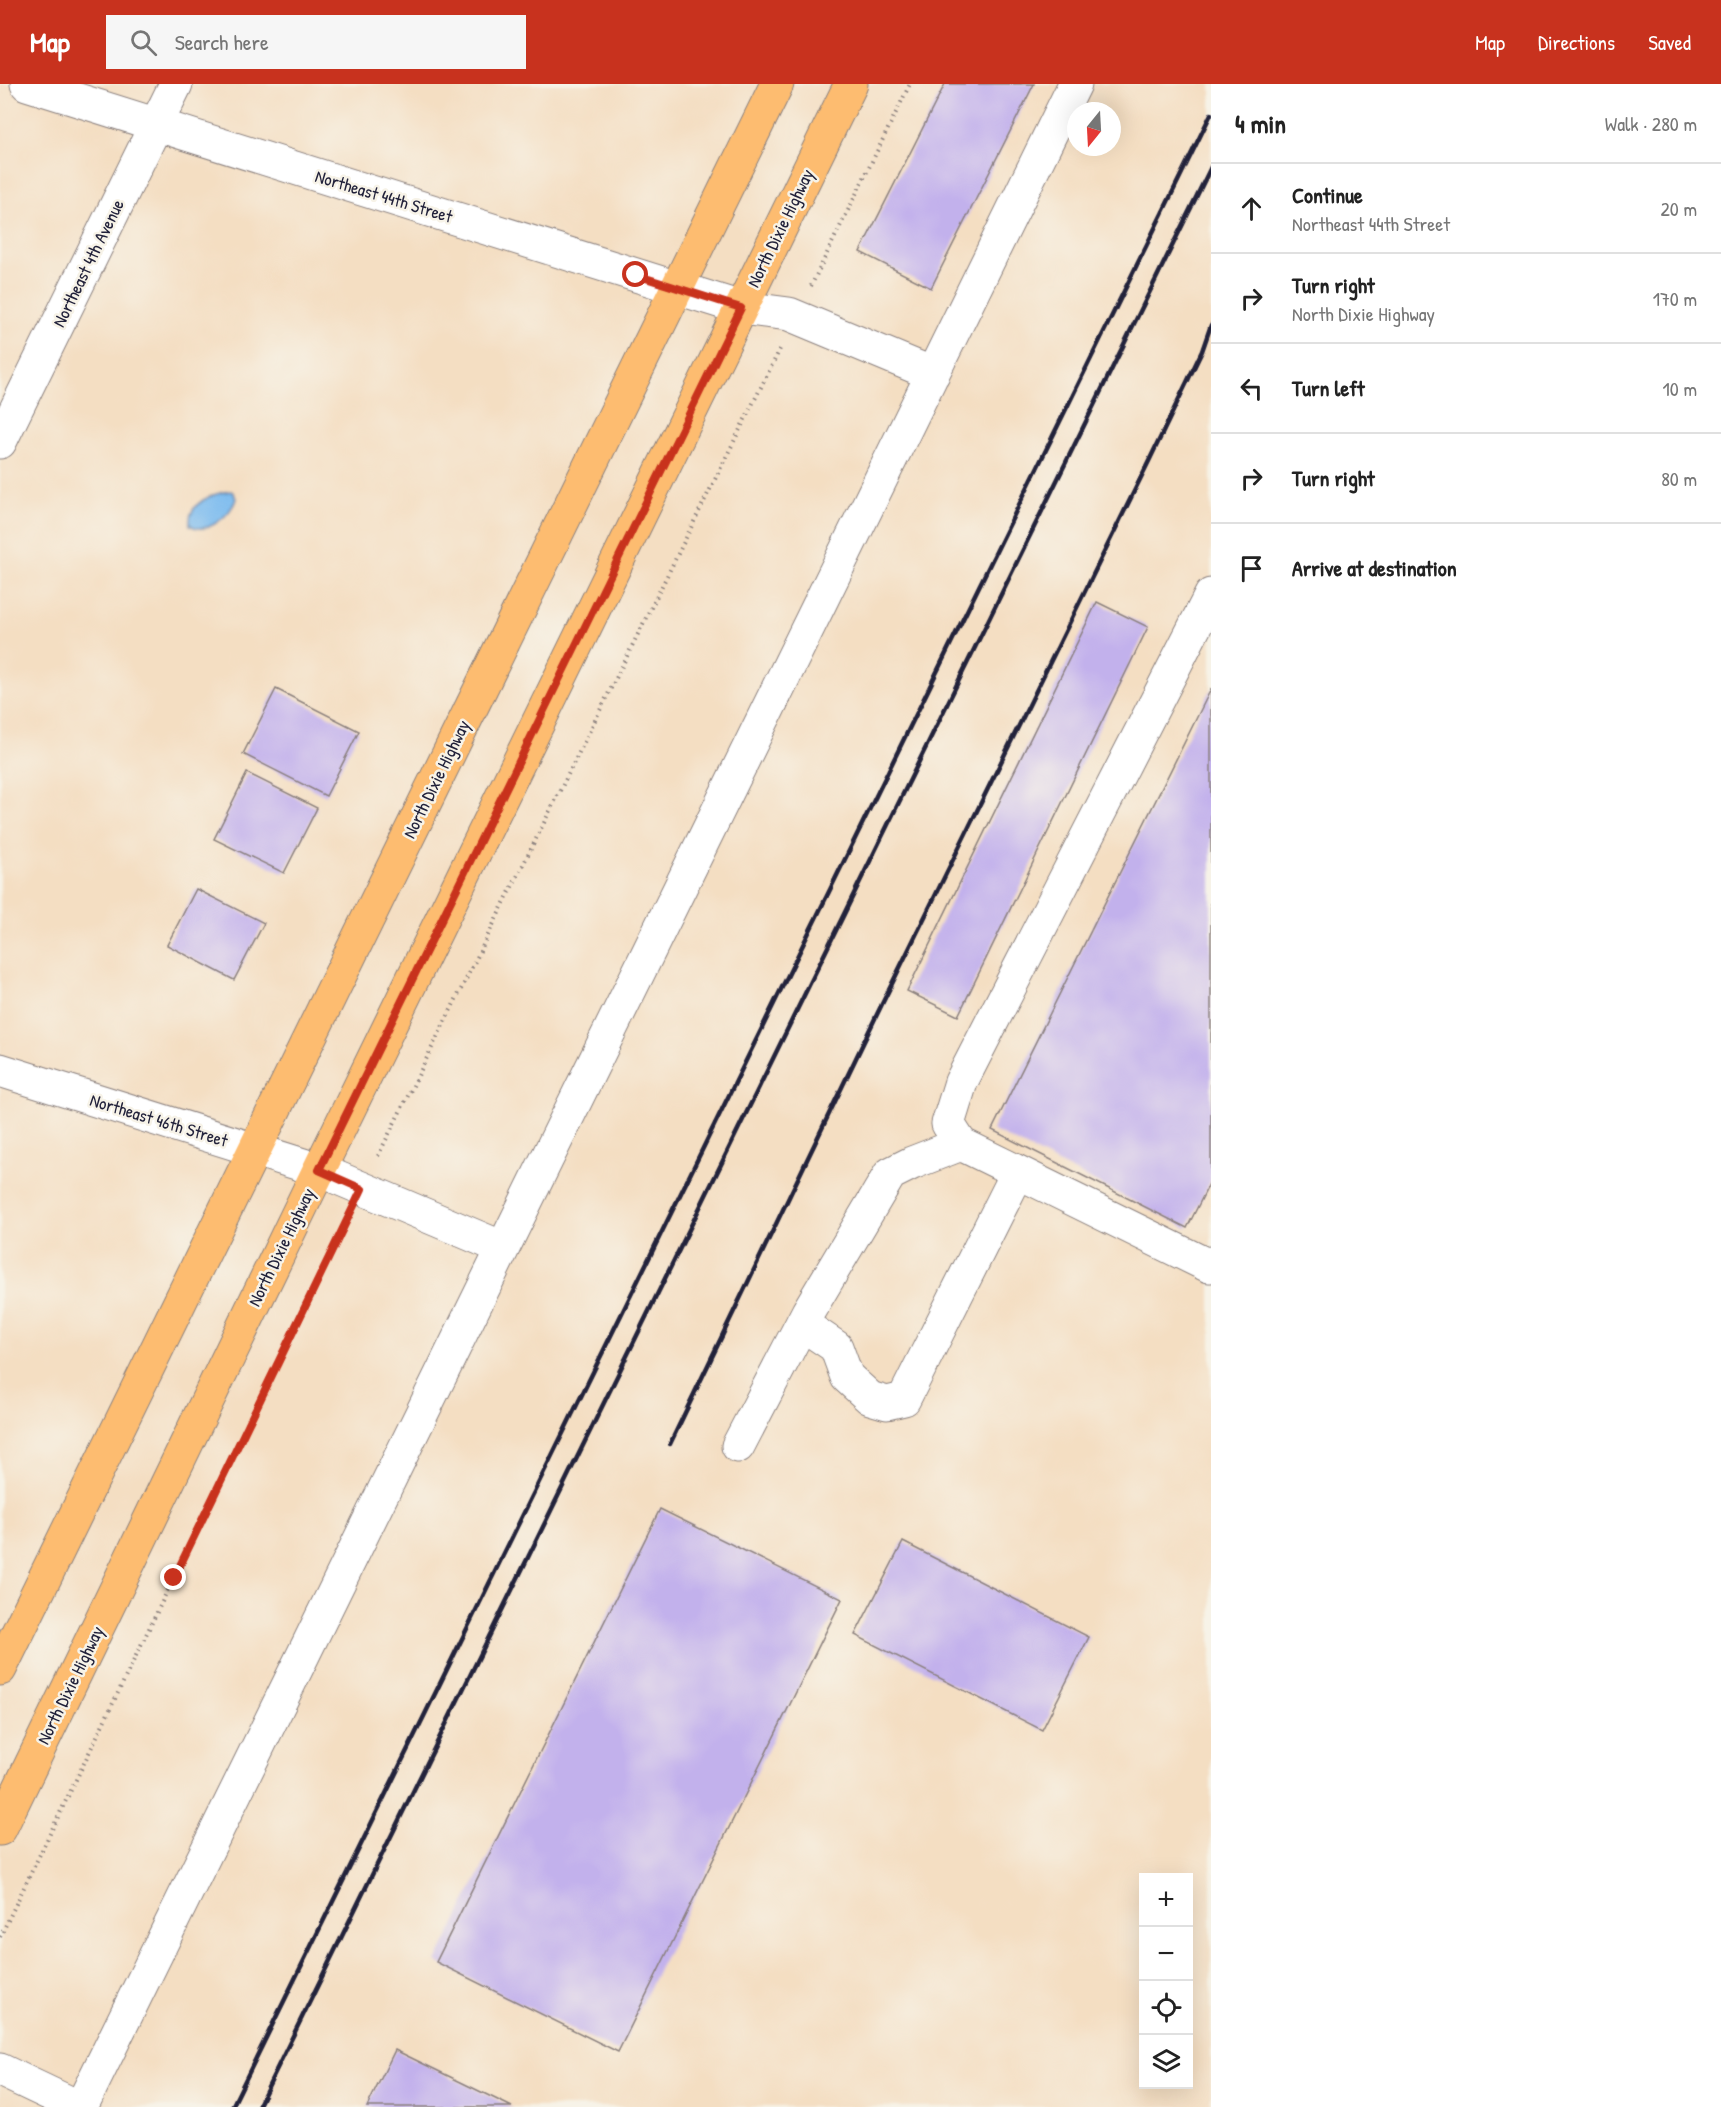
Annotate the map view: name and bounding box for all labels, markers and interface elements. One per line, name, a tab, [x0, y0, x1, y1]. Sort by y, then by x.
search box	[106, 15, 526, 69]
text: Map	[30, 23, 70, 61]
icon: search	[127, 26, 160, 59]
text: Search here	[175, 27, 269, 57]
text: Map	[1475, 28, 1505, 57]
text: Directions	[1538, 28, 1615, 57]
text: Saved	[1648, 28, 1691, 57]
north arrow	[1067, 102, 1121, 156]
text: 4 min	[1235, 106, 1286, 141]
text: Walk · 280 m	[1605, 110, 1697, 137]
street label: Northeast 44th Street	[312, 163, 456, 229]
street label: North Dixie Highway	[741, 164, 820, 291]
text: Continue	[1292, 180, 1363, 210]
icon: ahead	[1235, 192, 1268, 225]
street label: Northeast 4th Avenue	[46, 195, 130, 331]
text: 20 m	[1660, 195, 1697, 222]
text: Northeast 44th Street	[1292, 210, 1450, 237]
route start	[622, 261, 648, 287]
text: Turn right	[1292, 270, 1375, 300]
icon: right	[1235, 282, 1268, 315]
text: 170 m	[1653, 285, 1697, 312]
text: North Dixie Highway	[1292, 300, 1435, 327]
icon: left	[1235, 372, 1268, 405]
text: Turn left	[1292, 373, 1365, 403]
text: 10 m	[1663, 375, 1697, 402]
icon: right	[1235, 462, 1268, 495]
text: Turn right	[1292, 463, 1375, 493]
text: 80 m	[1661, 465, 1697, 492]
icon: arrive	[1235, 552, 1268, 585]
text: Arrive at destination	[1292, 553, 1457, 583]
street label: North Dixie Highway	[397, 715, 476, 842]
street label: Northeast 46th Street	[87, 1087, 232, 1153]
street label: North Dixie Highway	[242, 1183, 321, 1310]
route end	[160, 1564, 186, 1590]
street label: North Dixie Highway	[31, 1621, 110, 1748]
map controls	[1139, 1873, 1193, 2089]
button: +	[1139, 1873, 1193, 1927]
button: −	[1139, 1927, 1193, 1981]
button: locate	[1139, 1981, 1193, 2035]
button: layers	[1139, 2035, 1193, 2089]

